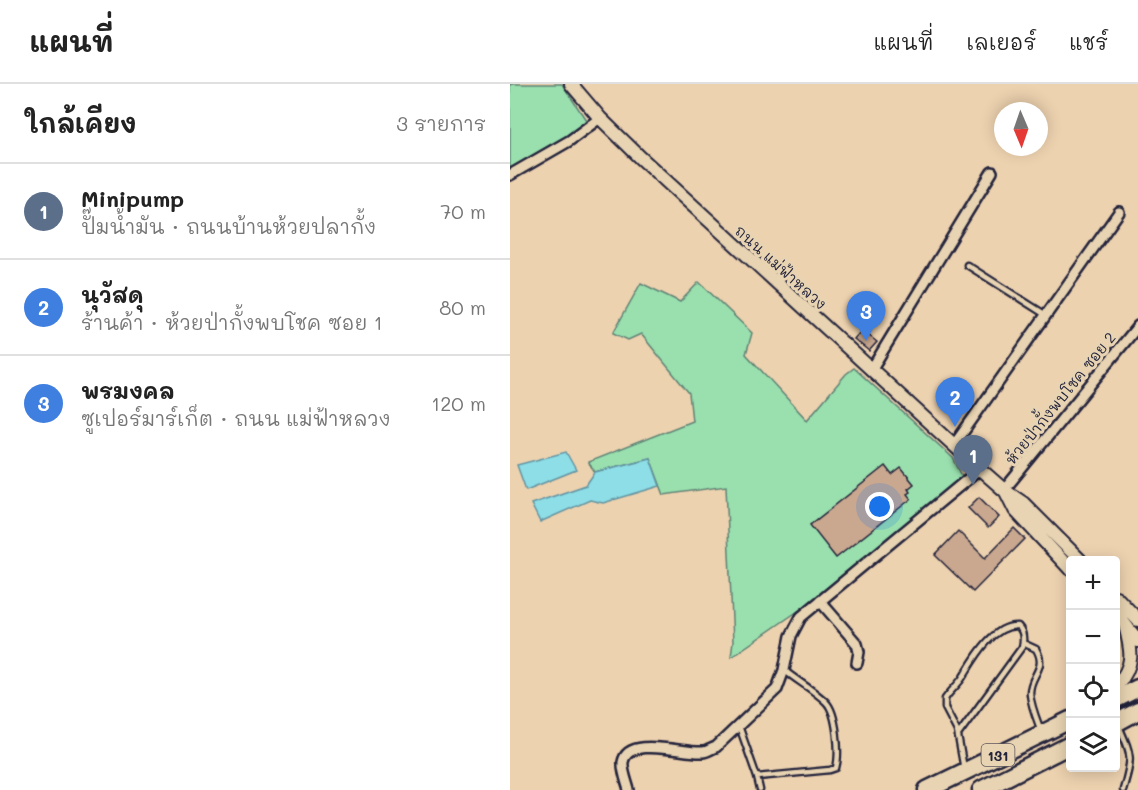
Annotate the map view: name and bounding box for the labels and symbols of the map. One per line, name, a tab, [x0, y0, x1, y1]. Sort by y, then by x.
north arrow	[994, 102, 1048, 156]
street label: ถนน แม่ฟ้าหลวง	[731, 220, 831, 314]
pin: 3	[846, 292, 886, 341]
street label: ห้วยป่ากั้งพบโชค ซอย 2	[996, 324, 1120, 468]
pin: 2	[936, 378, 974, 427]
pin: 1	[954, 436, 992, 485]
your location	[865, 492, 894, 521]
road number: 131	[982, 744, 1014, 766]

